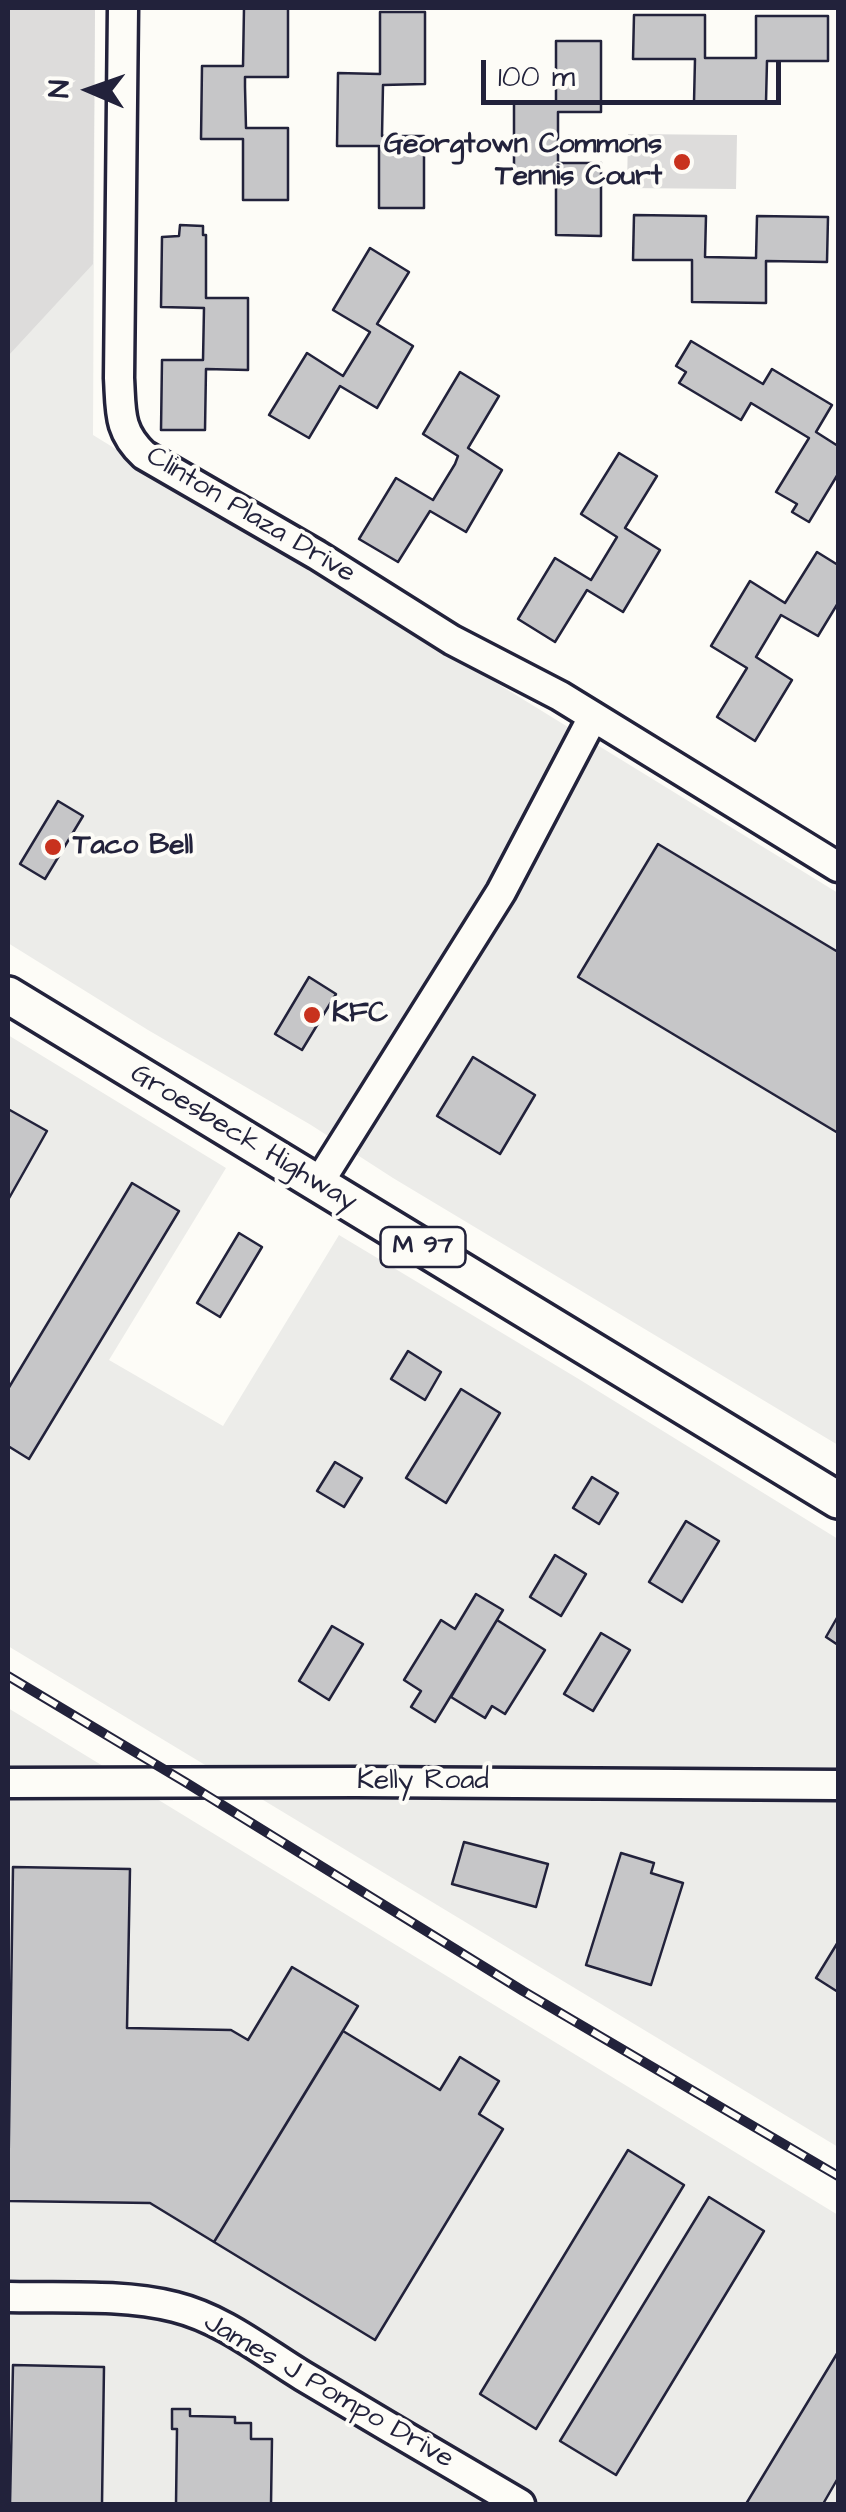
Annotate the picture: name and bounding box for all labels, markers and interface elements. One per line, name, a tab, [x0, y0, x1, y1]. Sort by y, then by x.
north arrow	[40, 40, 140, 140]
scale bar	[486, 40, 786, 102]
text: 100 m	[498, 56, 575, 98]
text: N	[40, 79, 79, 98]
place label: Georgtown Commons Tennis Court	[384, 129, 662, 195]
marker: Georgtown Commons Tennis Court	[671, 151, 693, 173]
street label: Clinton Plaza Drive	[139, 440, 361, 592]
place label: Taco Bell	[73, 830, 193, 864]
marker: Taco Bell	[42, 836, 64, 858]
place label: KFC	[332, 998, 388, 1032]
marker: KFC	[301, 1004, 323, 1026]
street label: Groesbeck Highway	[124, 1058, 362, 1220]
road number: M 97	[380, 1227, 466, 1267]
street label: Kelly Road	[357, 1765, 489, 1799]
street label: James J Pompo Drive	[197, 2307, 459, 2477]

